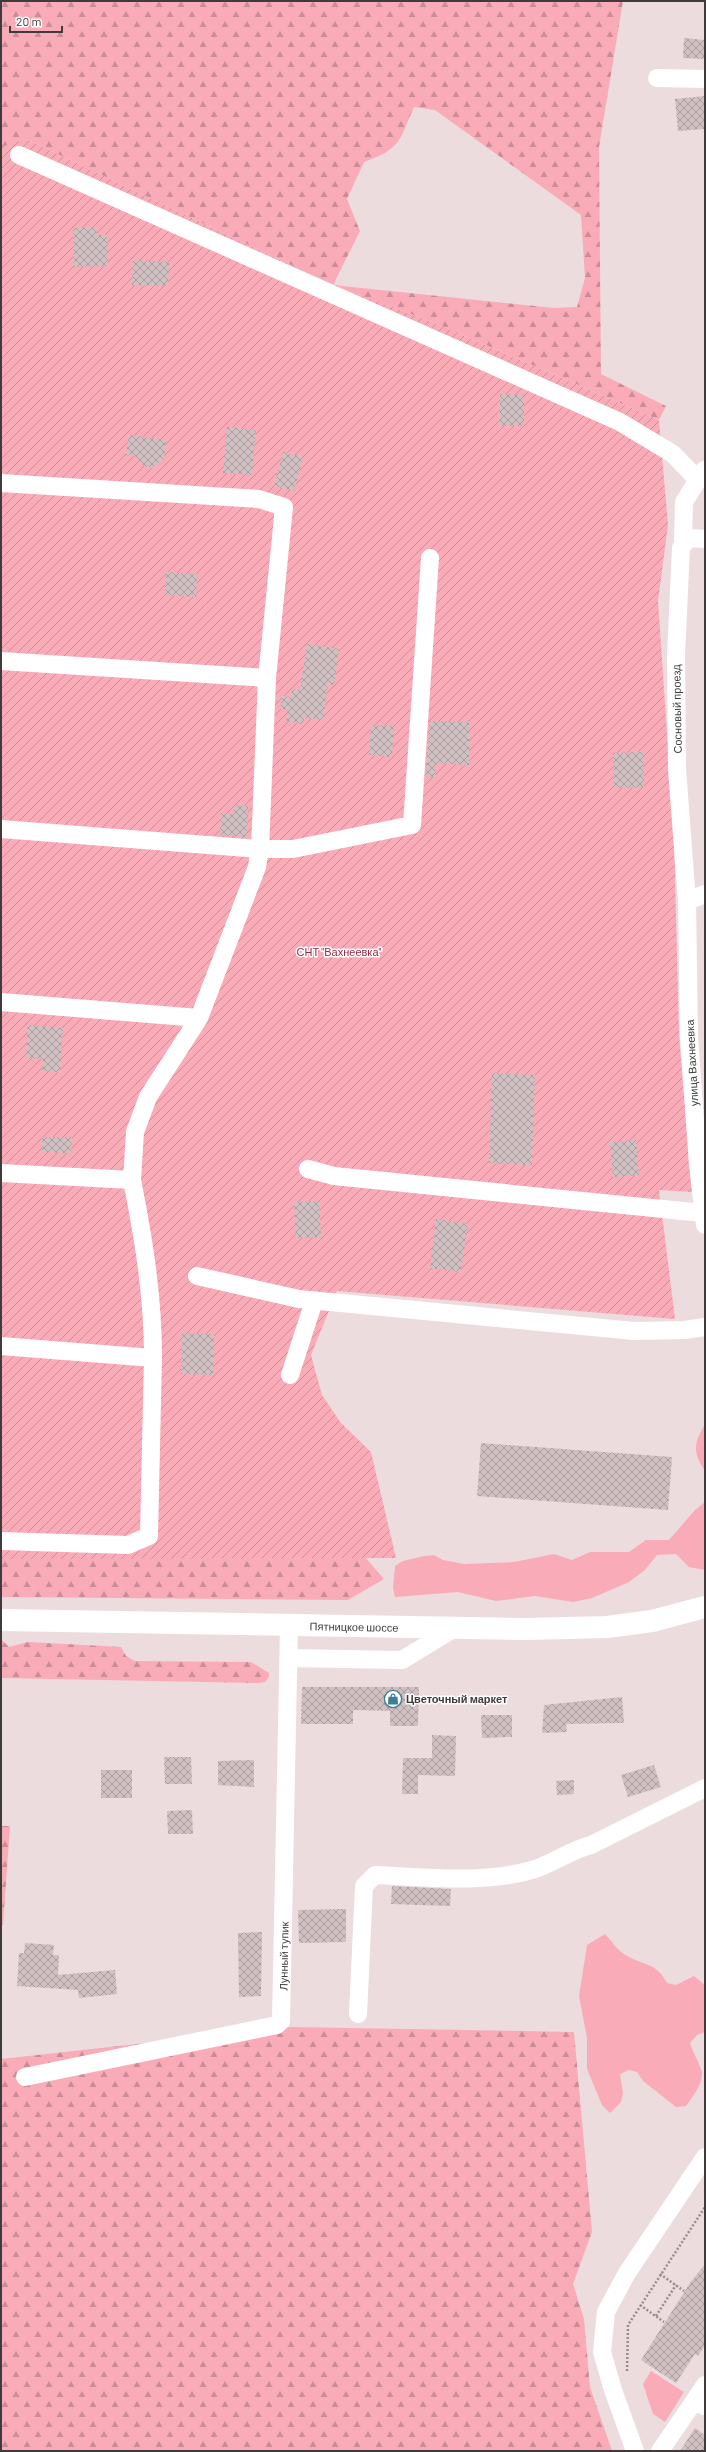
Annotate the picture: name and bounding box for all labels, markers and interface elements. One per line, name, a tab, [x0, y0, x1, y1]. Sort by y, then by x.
scale bar	[10, 8, 62, 34]
text: 20 m	[16, 14, 42, 28]
street label: Сосновый проезд	[669, 664, 684, 754]
park label: СНТ "Вахнеевка"	[297, 945, 382, 958]
street label: улица Вахнеевка	[683, 1019, 700, 1107]
street label: Пятницкое шоссе	[309, 1619, 399, 1634]
shop icon: Цветочный маркет	[383, 1689, 403, 1709]
place label: Цветочный маркет	[406, 1692, 508, 1705]
street label: Лунный тупик	[276, 1921, 291, 1991]

